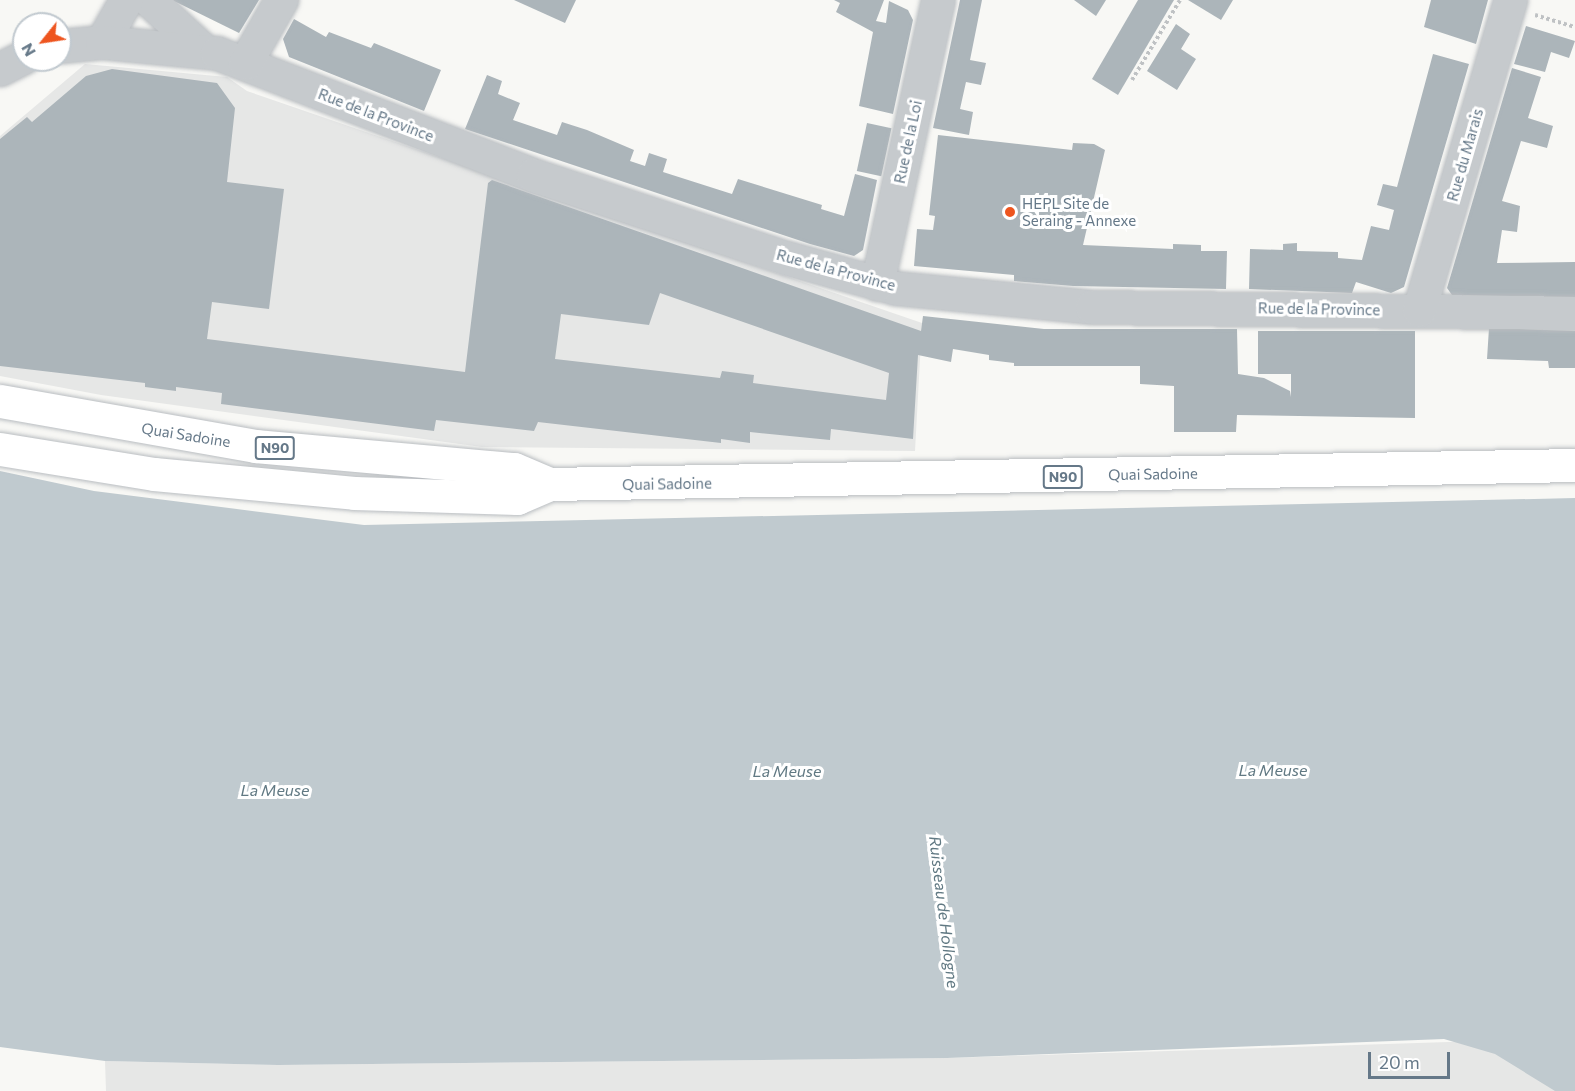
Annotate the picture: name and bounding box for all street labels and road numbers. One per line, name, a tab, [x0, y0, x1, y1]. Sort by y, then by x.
street label: Rue de la Province	[316, 85, 436, 145]
street label: Rue de la Loi	[890, 99, 926, 185]
street label: Rue du Marais	[1443, 107, 1487, 203]
street label: Rue de la Province	[775, 245, 897, 295]
street label: Rue de la Province	[1258, 299, 1380, 319]
street label: Quai Sadoine	[140, 419, 232, 451]
road number: N90	[254, 437, 296, 459]
street label: Quai Sadoine	[1108, 464, 1198, 484]
road number: N90	[1042, 466, 1084, 488]
street label: Quai Sadoine	[622, 474, 712, 494]

